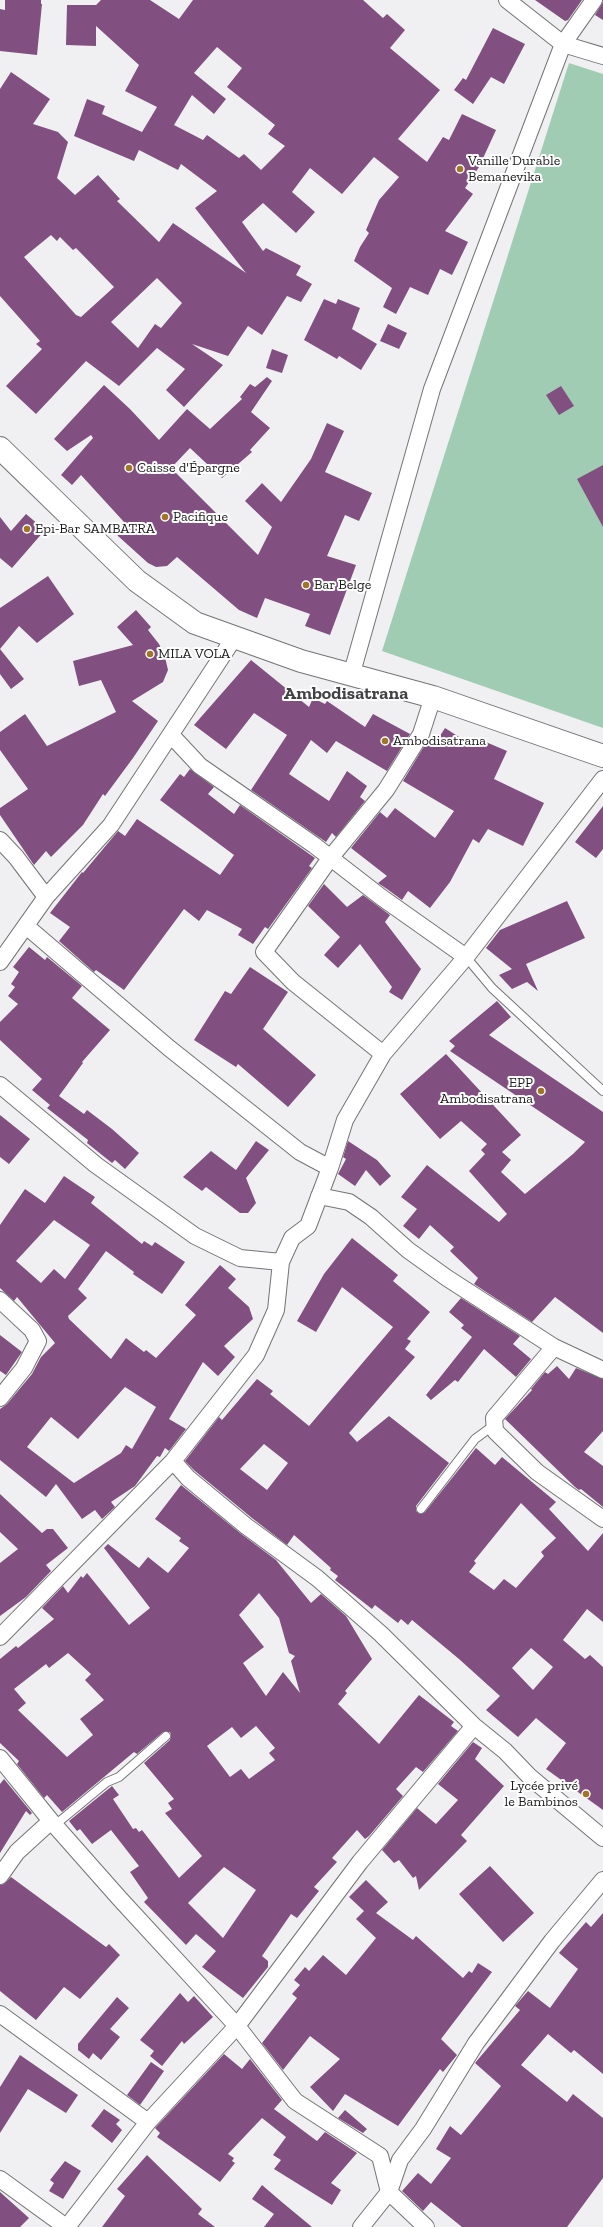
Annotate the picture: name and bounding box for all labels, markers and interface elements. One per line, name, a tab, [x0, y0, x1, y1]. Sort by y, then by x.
place label: Vanille Durable Bemanevika	[468, 153, 560, 186]
marker: Vanille Durable Bemanevika	[455, 164, 465, 174]
place label: Caisse d'Épargne	[137, 460, 240, 476]
marker: Caisse d'Épargne	[124, 463, 134, 473]
place label: Pacifique	[173, 509, 228, 525]
marker: Pacifique	[160, 512, 170, 522]
place label: Epi-Bar SAMBATRA	[35, 521, 155, 537]
marker: Epi-Bar SAMBATRA	[22, 524, 32, 534]
place label: Bar Belge	[314, 577, 371, 593]
marker: Bar Belge	[301, 580, 311, 590]
place label: MILA VOLA	[158, 646, 230, 662]
marker: MILA VOLA	[145, 649, 155, 659]
district label: Ambodisatrana	[284, 683, 408, 705]
place label: Ambodisatrana	[393, 733, 486, 749]
marker: Ambodisatrana	[380, 736, 390, 746]
place label: EPP Ambodisatrana	[440, 1075, 533, 1108]
marker: EPP Ambodisatrana	[536, 1086, 546, 1096]
place label: Lycée privé le Bambinos	[504, 1778, 578, 1810]
marker: Lycée privé le Bambinos	[581, 1789, 591, 1799]

